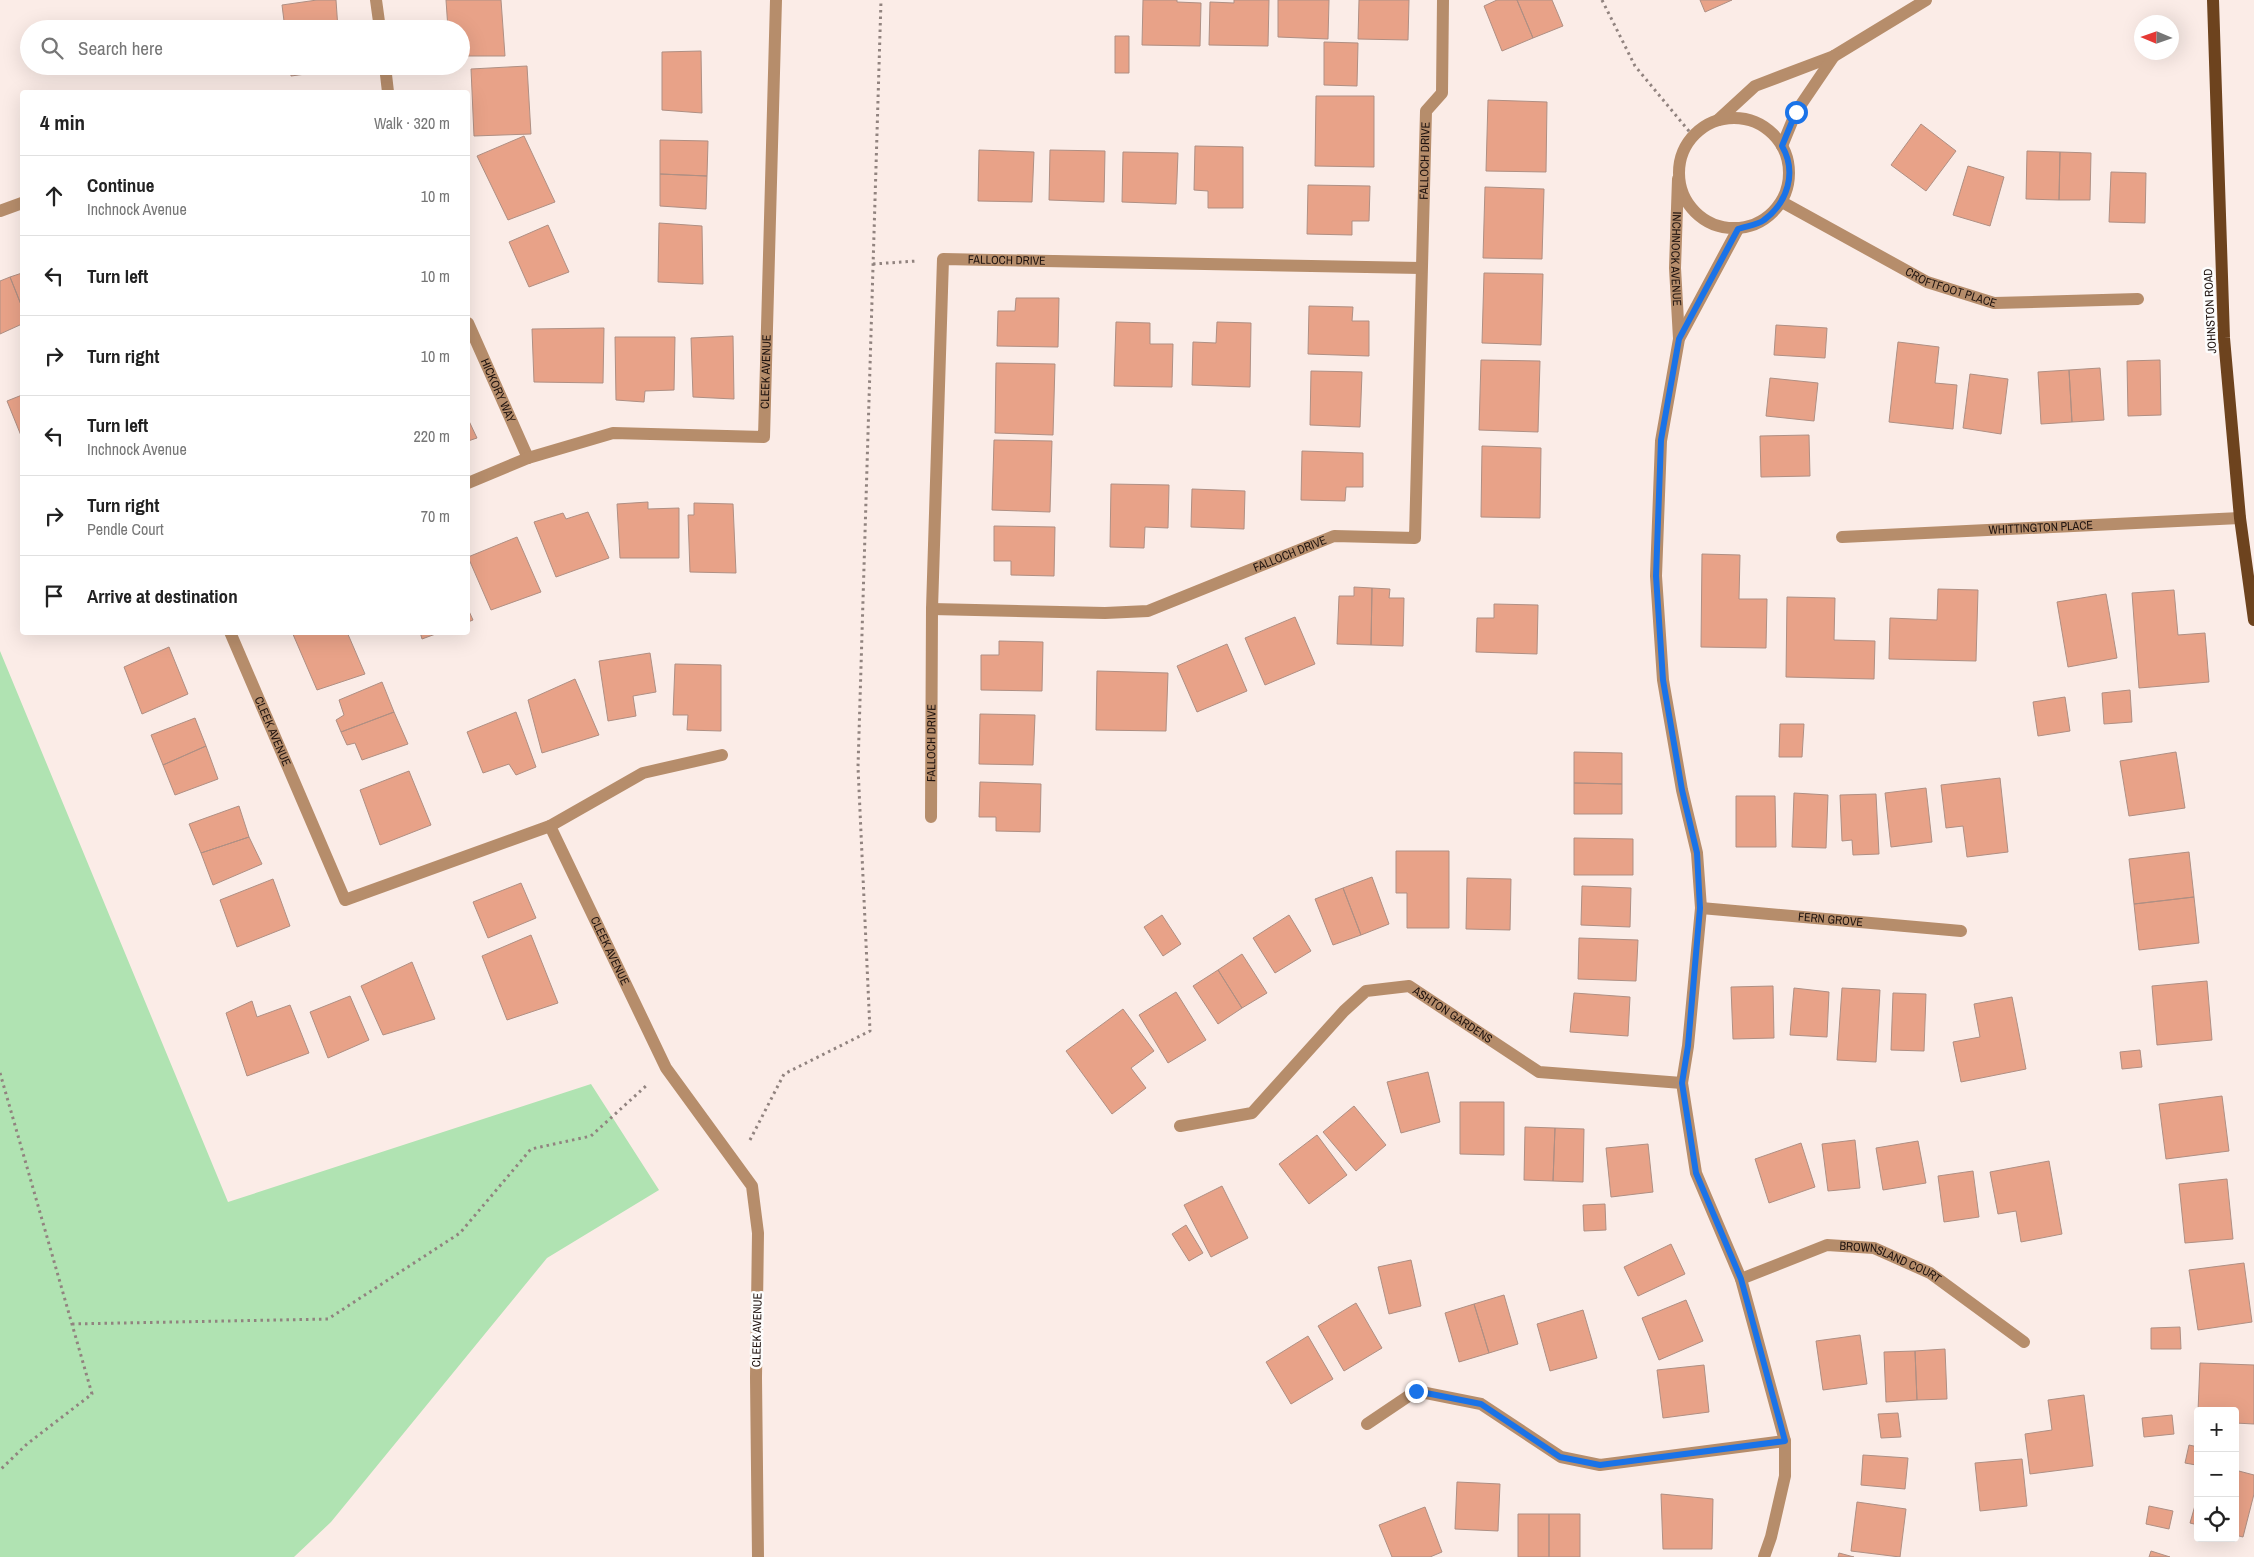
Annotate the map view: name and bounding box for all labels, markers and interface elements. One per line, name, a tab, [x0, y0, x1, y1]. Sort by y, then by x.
north arrow	[2134, 15, 2179, 60]
search box	[20, 20, 470, 75]
icon: search	[38, 34, 66, 62]
text: Search here	[78, 35, 163, 61]
route start	[1785, 101, 1808, 124]
text: 4 min	[40, 108, 85, 137]
text: Walk · 320 m	[374, 112, 450, 134]
street label: FALLOCH DRIVE	[1416, 122, 1434, 200]
text: Continue	[87, 172, 155, 198]
icon: ahead	[40, 182, 68, 210]
text: 10 m	[421, 185, 450, 207]
text: Inchnock Avenue	[87, 198, 187, 220]
street label: INCHNOCK AVENUE	[1667, 211, 1685, 307]
street label: FALLOCH DRIVE	[968, 251, 1046, 269]
icon: left	[40, 262, 68, 290]
text: Turn left	[87, 263, 148, 289]
street label: CROFTFOOT PLACE	[1902, 264, 1999, 311]
text: 10 m	[421, 265, 450, 287]
street label: JOHNSTON ROAD	[2200, 268, 2220, 354]
street label: CLEEK AVENUE	[757, 334, 775, 409]
icon: right	[40, 342, 68, 370]
text: Turn right	[87, 343, 159, 369]
text: 10 m	[421, 345, 450, 367]
street label: HICKORY WAY	[477, 356, 519, 426]
text: Turn left	[87, 412, 148, 438]
icon: left	[40, 422, 68, 450]
text: 220 m	[414, 425, 450, 447]
text: Inchnock Avenue	[87, 438, 187, 460]
text: Turn right	[87, 492, 159, 518]
icon: right	[40, 502, 68, 530]
text: 70 m	[421, 505, 450, 527]
street label: WHITTINGTON PLACE	[1988, 517, 2093, 538]
text: Pendle Court	[87, 518, 164, 540]
street label: FALLOCH DRIVE	[1251, 532, 1329, 576]
icon: arrive	[40, 582, 68, 610]
text: Arrive at destination	[87, 583, 238, 609]
street label: CLEEK AVENUE	[251, 694, 295, 769]
street label: FALLOCH DRIVE	[923, 704, 940, 782]
street label: FERN GROVE	[1797, 909, 1864, 930]
street label: CLEEK AVENUE	[587, 914, 633, 988]
street label: ASHTON GARDENS	[1409, 982, 1496, 1047]
street label: BROWNSLAND COURT	[1839, 1238, 1945, 1287]
street label: CLEEK AVENUE	[748, 1293, 766, 1367]
route end	[1405, 1380, 1428, 1403]
map controls	[2194, 1407, 2239, 1542]
button: +	[2194, 1407, 2239, 1452]
button: −	[2194, 1452, 2239, 1497]
button: locate	[2194, 1497, 2239, 1542]

